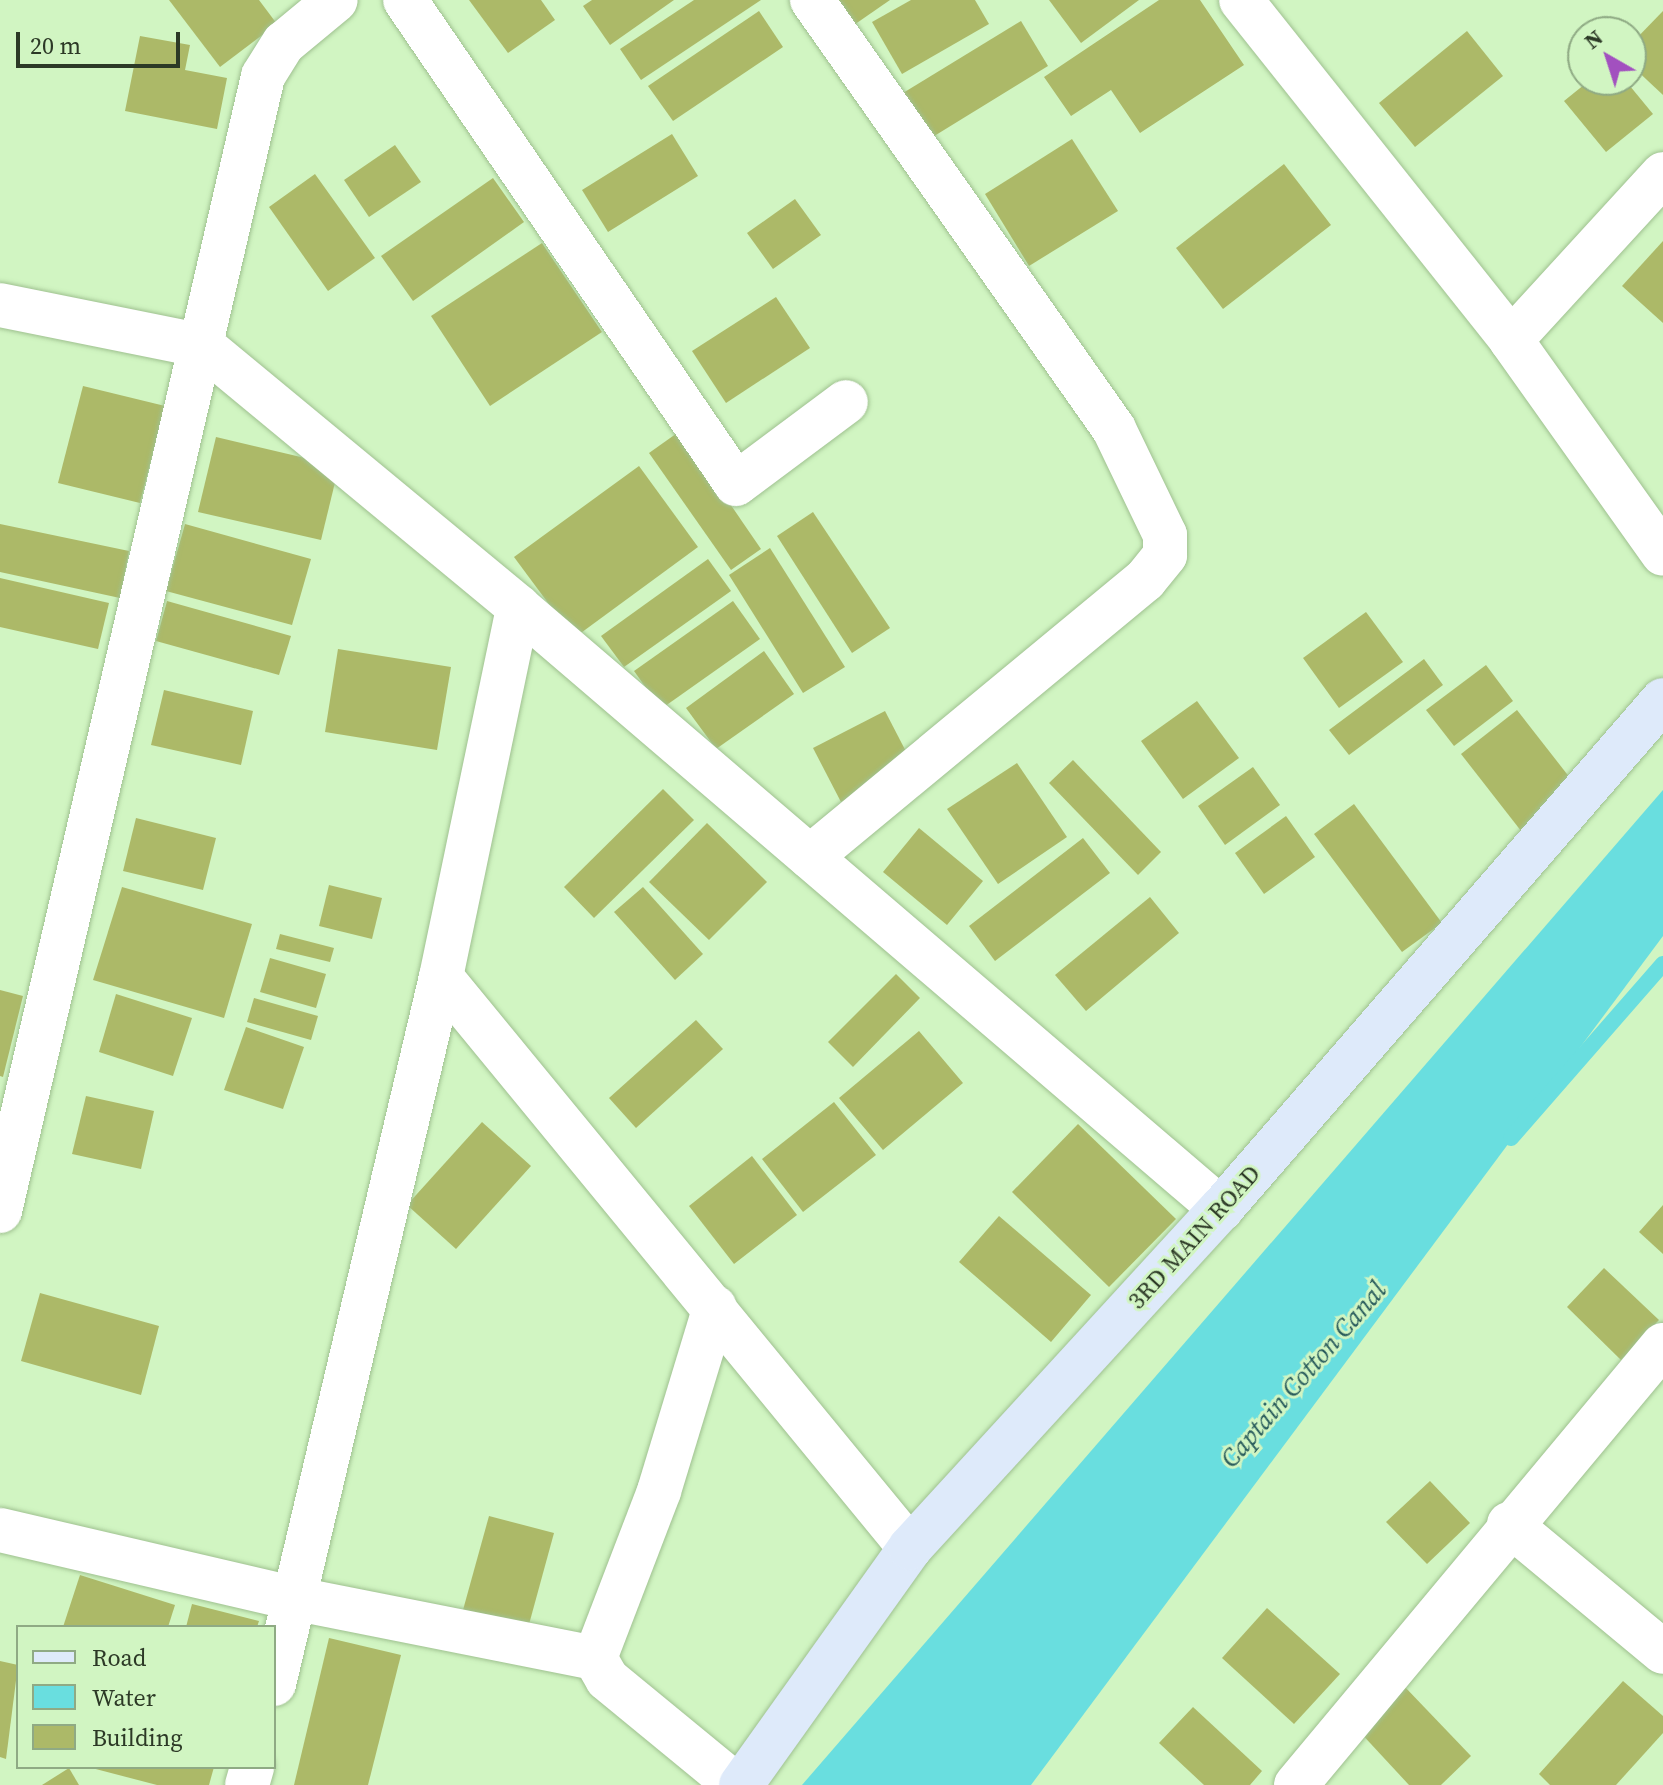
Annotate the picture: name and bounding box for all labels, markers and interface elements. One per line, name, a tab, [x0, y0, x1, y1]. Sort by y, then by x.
scale bar	[20, 16, 184, 66]
north arrow	[1567, 16, 1647, 96]
text: N	[1577, 22, 1609, 56]
text: 20 m	[30, 29, 81, 62]
street label: 3RD MAIN ROAD	[1122, 1159, 1266, 1315]
water label: Captain Cotton Canal	[1215, 1276, 1393, 1474]
legend	[16, 1625, 276, 1769]
text: Road	[92, 1641, 146, 1674]
text: Water	[92, 1681, 156, 1714]
text: Building	[92, 1721, 183, 1754]

